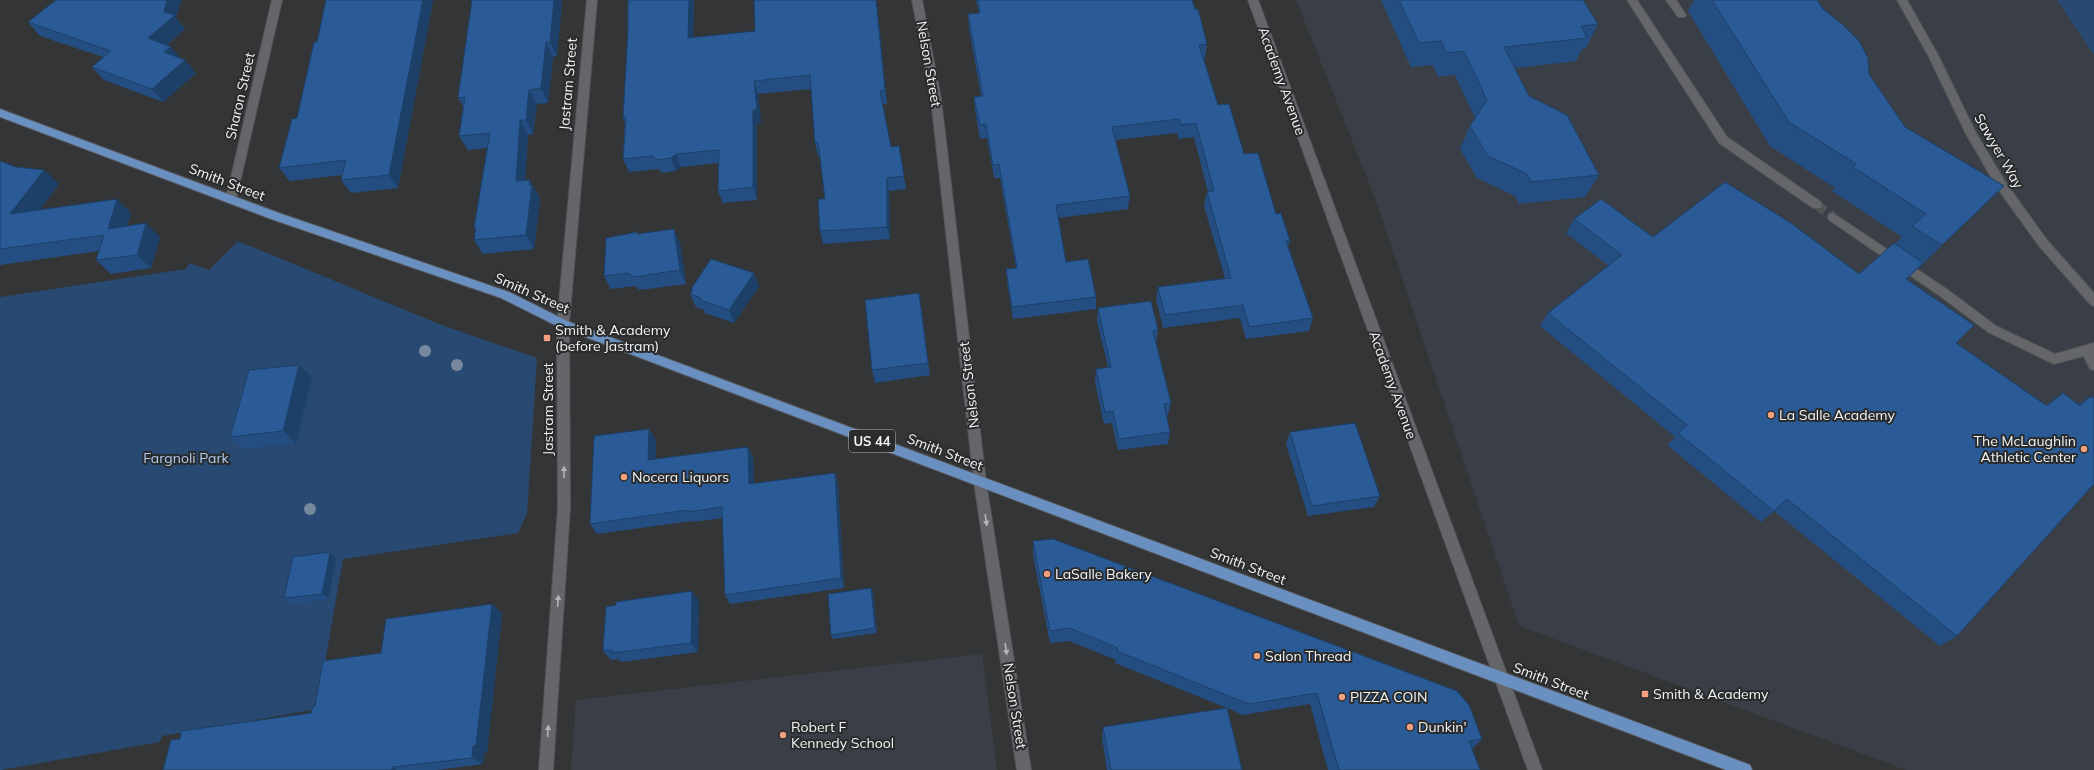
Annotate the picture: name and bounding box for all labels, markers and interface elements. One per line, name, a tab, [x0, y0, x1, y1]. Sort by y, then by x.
street label: Nelson Street	[913, 20, 945, 108]
street label: Academy Avenue	[1254, 25, 1310, 137]
street label: Jastram Street	[555, 37, 581, 131]
street label: Sharon Street	[221, 51, 259, 141]
street label: Sawyer Way	[1970, 110, 2028, 192]
street label: Smith Street	[187, 159, 268, 205]
street label: Smith Street	[492, 269, 572, 317]
place label: Smith & Academy (before Jastram)	[555, 321, 671, 355]
street label: Academy Avenue	[1365, 329, 1421, 441]
marker: Smith & Academy (before Jastram)	[542, 333, 552, 343]
street label: Nelson Street	[955, 341, 983, 429]
street label: Jastram Street	[539, 362, 557, 455]
place label: La Salle Academy	[1779, 406, 1895, 424]
marker: La Salle Academy	[1766, 410, 1776, 420]
street label: Smith Street	[905, 429, 986, 475]
road number: US 44	[849, 430, 895, 452]
place label: The McLaughlin Athletic Center	[1974, 432, 2077, 466]
marker: The McLaughlin Athletic Center	[2079, 444, 2089, 454]
park label: Fargnoli Park	[143, 449, 229, 467]
one-way arrow	[561, 465, 567, 478]
place label: Nocera Liquors	[632, 468, 729, 486]
marker: Nocera Liquors	[619, 472, 629, 482]
one-way arrow	[983, 514, 989, 526]
street label: Smith Street	[1208, 543, 1289, 589]
place label: LaSalle Bakery	[1055, 565, 1152, 583]
marker: LaSalle Bakery	[1042, 569, 1052, 579]
one-way arrow	[554, 595, 561, 607]
one-way arrow	[1003, 643, 1009, 655]
place label: Salon Thread	[1265, 647, 1351, 665]
marker: Salon Thread	[1252, 651, 1262, 661]
street label: Smith Street	[1511, 658, 1592, 704]
street label: Nelson Street	[999, 662, 1031, 750]
place label: Smith & Academy	[1653, 685, 1769, 703]
place label: PIZZA COIN	[1350, 688, 1427, 706]
marker: Smith & Academy	[1640, 689, 1650, 699]
marker: PIZZA COIN	[1337, 692, 1347, 702]
place label: Robert F Kennedy School	[791, 718, 894, 752]
place label: Dunkin'	[1418, 718, 1467, 736]
marker: Dunkin'	[1405, 722, 1415, 732]
one-way arrow	[545, 725, 552, 737]
marker: Robert F Kennedy School	[778, 730, 788, 740]

